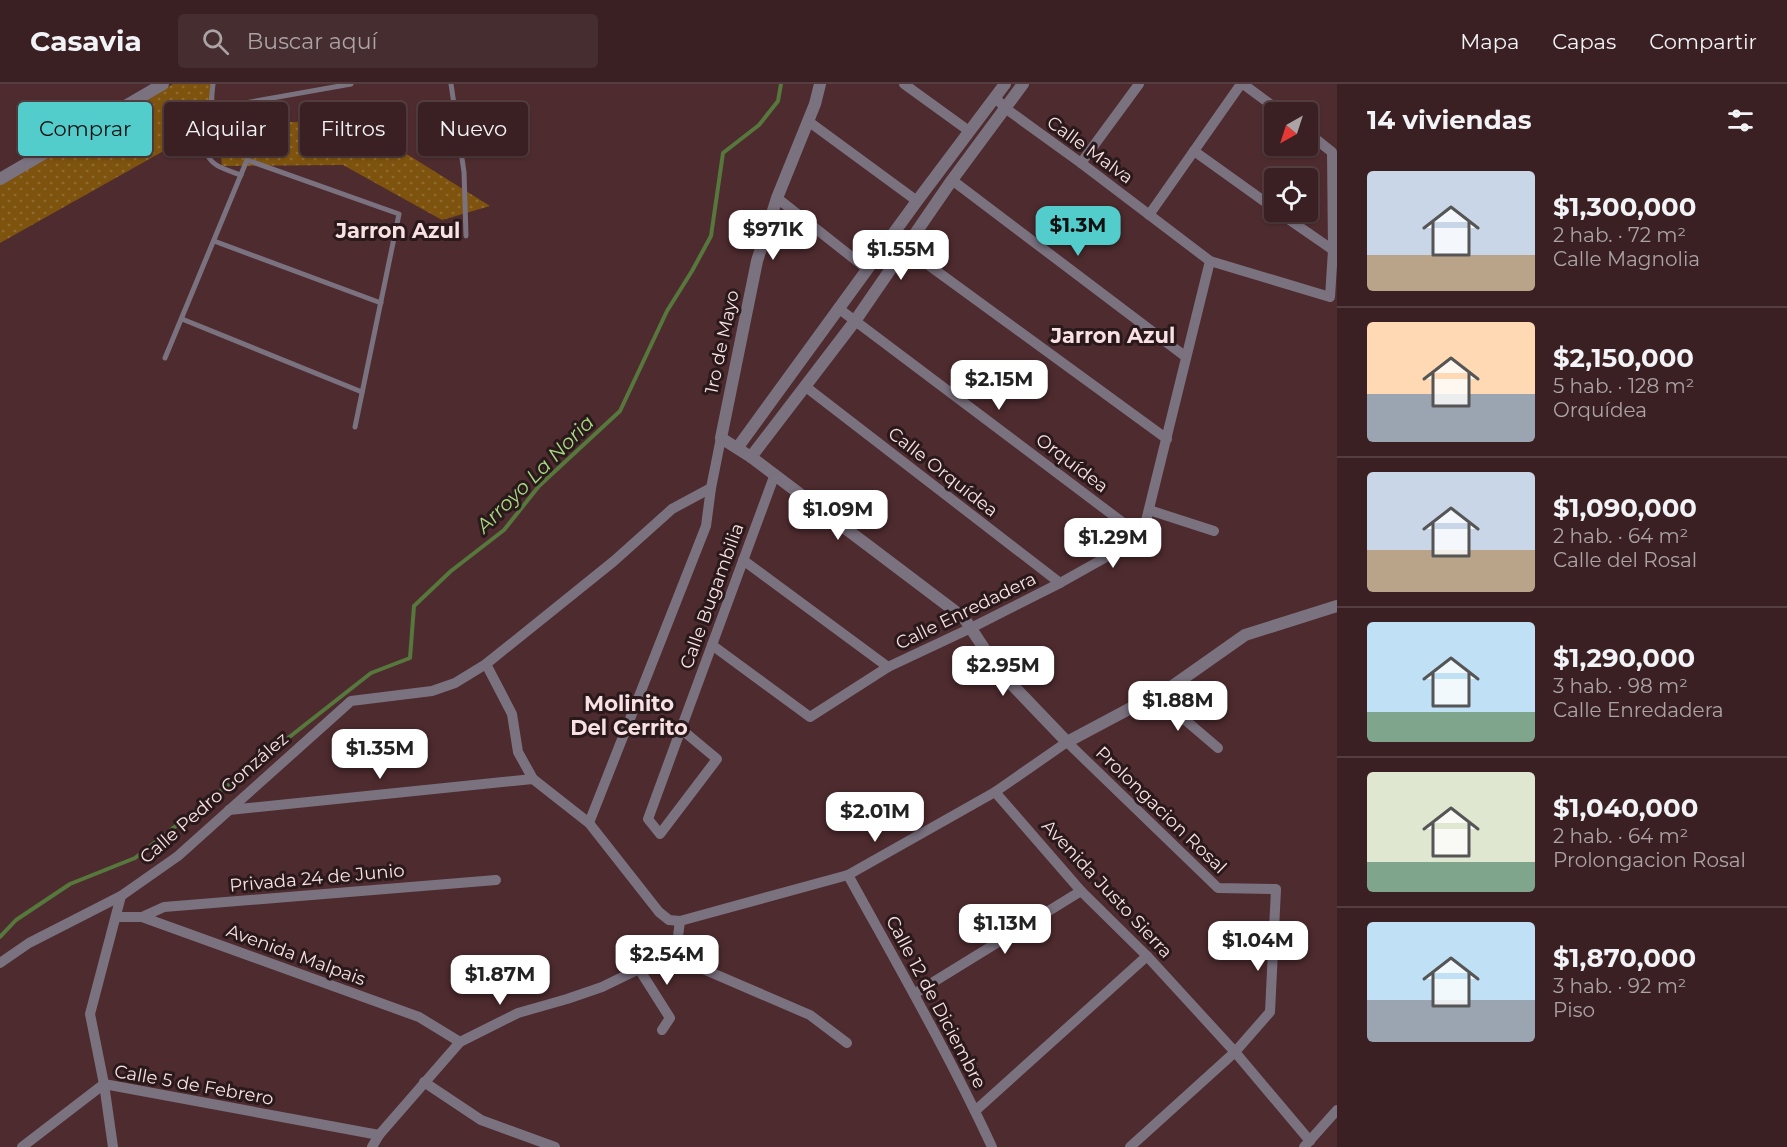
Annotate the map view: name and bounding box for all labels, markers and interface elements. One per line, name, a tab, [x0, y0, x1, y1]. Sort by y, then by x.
search box	[178, 14, 598, 68]
text: Casavia	[30, 24, 142, 58]
icon: search	[199, 25, 232, 58]
text: Buscar aquí	[247, 28, 377, 55]
text: Mapa	[1460, 29, 1519, 54]
text: Capas	[1552, 29, 1616, 54]
text: Compartir	[1649, 29, 1757, 54]
chip: Comprar	[18, 102, 152, 156]
chip: Alquilar	[164, 102, 288, 156]
chip: Filtros	[300, 102, 406, 156]
chip: Nuevo	[418, 102, 528, 156]
north arrow	[1264, 102, 1318, 156]
map controls	[1264, 102, 1318, 222]
text: 14 viviendas	[1367, 104, 1532, 136]
icon: filters	[1724, 104, 1757, 137]
street label: Calle Malva	[1043, 111, 1137, 189]
button: locate	[1264, 168, 1318, 222]
text: $1,300,000	[1553, 191, 1696, 223]
icon: home	[1415, 195, 1487, 267]
pin: $1.3M	[1036, 206, 1120, 257]
pin: $971K	[731, 210, 815, 261]
text: $1.3M	[1050, 213, 1106, 237]
text: $971K	[743, 217, 803, 241]
district label: Jarron Azul	[335, 218, 460, 243]
text: 2 hab. · 72 m²	[1553, 223, 1686, 247]
pin: $1.55M	[852, 230, 950, 281]
text: $1.55M	[867, 237, 935, 261]
text: Calle Magnolia	[1553, 247, 1700, 271]
street label: 1ro de Mayo	[700, 288, 744, 396]
district label: Jarron Azul	[1050, 323, 1175, 348]
text: $2,150,000	[1553, 342, 1694, 374]
icon: home	[1415, 346, 1487, 418]
pin: $2.15M	[950, 360, 1048, 411]
text: $2.15M	[965, 367, 1033, 391]
text: 5 hab. · 128 m²	[1553, 374, 1694, 398]
text: Orquídea	[1553, 398, 1647, 422]
water label: Arroyo La Noria	[470, 410, 599, 539]
street label: Calle Orquídea	[884, 422, 1002, 522]
street label: Orquídea	[1032, 429, 1112, 497]
pin: $1.09M	[789, 490, 887, 541]
text: $1,090,000	[1553, 492, 1697, 524]
icon: home	[1415, 496, 1487, 568]
text: $1.09M	[803, 497, 873, 521]
pin: $1.29M	[1064, 518, 1162, 569]
street label: Calle Bugambilia	[675, 520, 749, 672]
text: 2 hab. · 64 m²	[1553, 524, 1688, 548]
text: $1.29M	[1078, 525, 1148, 549]
text: Calle del Rosal	[1553, 548, 1697, 572]
street label: Calle Enredadera	[892, 567, 1040, 655]
text: $1,290,000	[1553, 642, 1695, 674]
pin: $2.95M	[954, 646, 1052, 697]
icon: home	[1415, 646, 1487, 718]
text: $2.95M	[966, 653, 1040, 677]
text: 3 hab. · 98 m²	[1553, 674, 1688, 698]
pin: $1.88M	[1129, 681, 1227, 732]
text: $1.88M	[1142, 688, 1214, 712]
district label: Molinito Del Cerrito	[570, 691, 688, 740]
text: Calle Enredadera	[1553, 698, 1724, 722]
street label: Calle Pedro González	[135, 728, 293, 868]
pin: $1.35M	[331, 729, 429, 780]
text: $1.35M	[346, 736, 414, 760]
street label: Prolongacion Rosal	[1091, 742, 1231, 878]
pin: $2.01M	[826, 792, 924, 843]
text: $1,040,000	[1553, 792, 1698, 824]
icon: home	[1415, 796, 1487, 868]
text: $2.01M	[840, 799, 910, 823]
street label: Avenida Justo Sierra	[1037, 815, 1177, 963]
text: 2 hab. · 64 m²	[1553, 824, 1688, 848]
text: Prolongacion Rosal	[1553, 848, 1746, 872]
street label: Privada 24 de Junio	[229, 859, 405, 897]
pin: $1.13M	[956, 904, 1054, 955]
text: $1.13M	[973, 911, 1037, 935]
street label: Calle 12 de Diciembre	[881, 912, 991, 1092]
street label: Avenida Malpais	[223, 920, 369, 990]
pin: $1.04M	[1209, 921, 1307, 972]
text: $1.04M	[1222, 928, 1294, 952]
pin: $2.54M	[618, 935, 716, 986]
text: $2.54M	[630, 942, 704, 966]
text: $1,870,000	[1553, 942, 1696, 974]
icon: home	[1415, 946, 1487, 1018]
pin: $1.87M	[451, 955, 549, 1006]
text: $1.87M	[465, 962, 535, 986]
text: 3 hab. · 92 m²	[1553, 974, 1686, 998]
text: Piso	[1553, 998, 1595, 1022]
street label: Calle 5 de Febrero	[113, 1060, 275, 1110]

